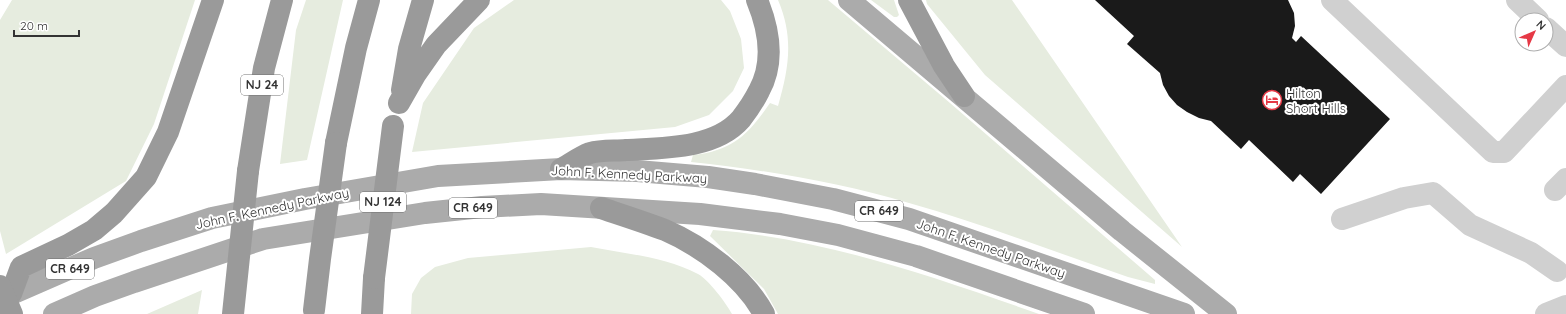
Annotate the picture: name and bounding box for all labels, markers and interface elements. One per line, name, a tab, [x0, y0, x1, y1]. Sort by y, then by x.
scale bar	[14, 12, 79, 38]
north arrow	[1514, 12, 1554, 52]
text: N	[1533, 17, 1549, 33]
text: 20 m	[20, 18, 48, 33]
road number: NJ 24	[241, 75, 283, 95]
place label: Hilton Short Hills	[1286, 85, 1346, 116]
hotel icon: Hilton Short Hills	[1261, 89, 1283, 111]
street label: John F. Kennedy Parkway	[550, 162, 708, 186]
street label: John F. Kennedy Parkway	[194, 184, 350, 232]
road number: NJ 124	[360, 192, 406, 212]
road number: CR 649	[449, 198, 497, 218]
road number: CR 649	[855, 201, 903, 221]
street label: John F. Kennedy Parkway	[914, 215, 1068, 281]
road number: CR 649	[46, 259, 94, 279]

